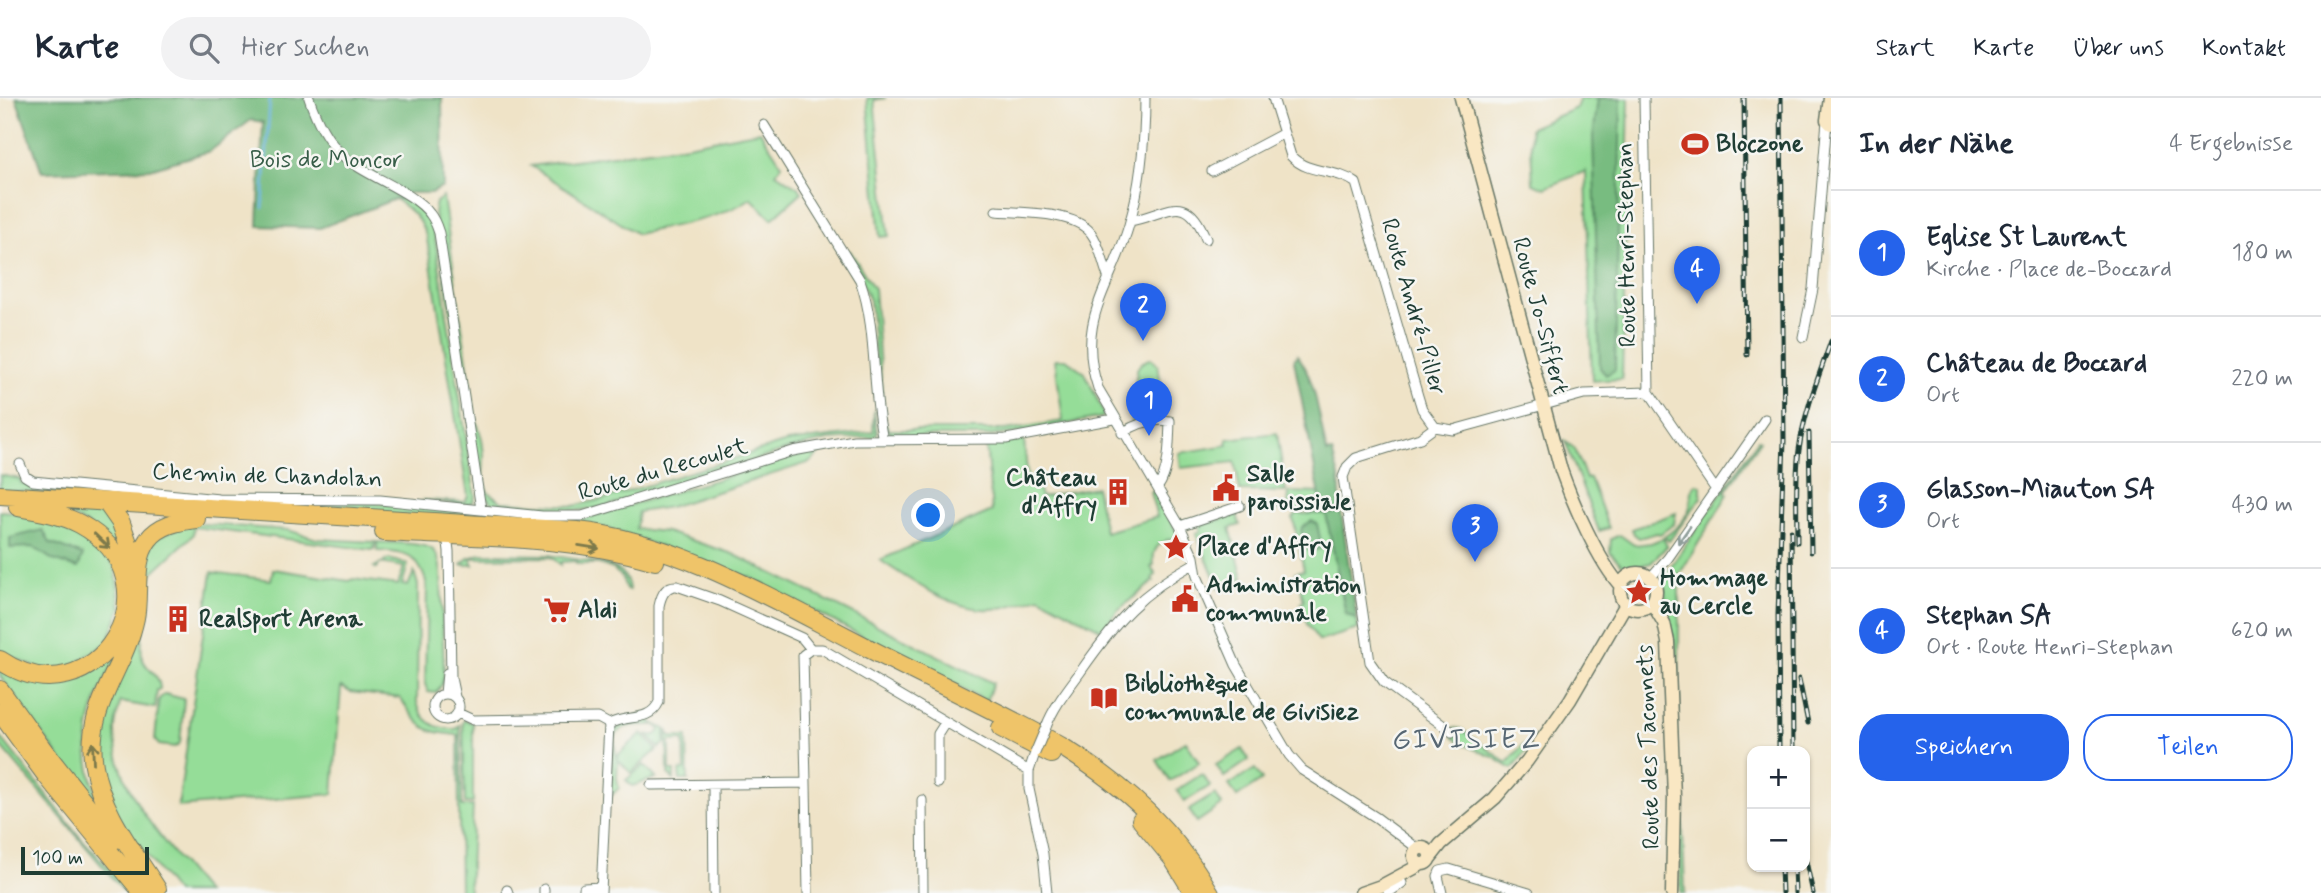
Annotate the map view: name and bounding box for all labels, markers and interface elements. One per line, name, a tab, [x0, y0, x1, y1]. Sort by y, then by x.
search box	[161, 17, 651, 80]
text: Karte	[35, 26, 119, 70]
icon: search	[185, 29, 223, 67]
text: Hier suchen	[241, 31, 370, 65]
text: Start	[1875, 33, 1935, 64]
text: Karte	[1973, 33, 2034, 64]
text: Über uns	[2072, 33, 2164, 64]
text: Kontakt	[2202, 33, 2286, 64]
text: In der Nähe	[1859, 124, 2014, 163]
sports icon: Bloczone	[1680, 129, 1710, 159]
place label: Bloczone	[1716, 129, 1804, 160]
text: 4 Ergebnisse	[2169, 129, 2293, 159]
street label: Route Henri-Stephan	[1610, 142, 1644, 348]
park label: Bois de Moncor	[250, 145, 402, 176]
street label: Route André-Piller	[1373, 215, 1453, 399]
text: Eglise St Laurent	[1926, 221, 2127, 255]
street label: Route Jo-Siffert	[1504, 234, 1576, 398]
text: 1	[1877, 238, 1887, 268]
text: 180 m	[2232, 238, 2293, 268]
pin: 4	[1674, 246, 1720, 304]
text: Kirche · Place de-Boccard	[1926, 255, 2172, 285]
pin: 2	[1120, 283, 1166, 341]
text: Château de Boccard	[1926, 347, 2147, 381]
text: 2	[1876, 364, 1888, 394]
text: 220 m	[2231, 364, 2293, 394]
pin: 1	[1126, 378, 1172, 436]
text: Ort	[1926, 381, 1960, 411]
street label: Route du Recoulet	[575, 431, 751, 509]
street label: Chemin de Chandolan	[151, 456, 383, 496]
place label: Salle paroissiale	[1247, 459, 1352, 518]
place label: Château d'Affry	[1006, 463, 1097, 522]
public building icon: Salle paroissiale	[1211, 473, 1241, 503]
text: Glasson-Miauton SA	[1926, 473, 2155, 507]
building icon: Château d'Affry	[1103, 477, 1133, 507]
text: 3	[1877, 490, 1887, 520]
text: 430 m	[2232, 490, 2293, 520]
your location	[911, 498, 945, 532]
pin: 3	[1452, 504, 1498, 562]
text: Ort	[1926, 507, 1960, 537]
one-way arrow	[1677, 525, 1691, 544]
place icon: Place d'Affry	[1161, 532, 1191, 562]
place label: Place d'Affry	[1197, 532, 1332, 563]
one-way arrow	[94, 533, 111, 550]
one-way arrow	[577, 540, 599, 553]
place label: Hommage au Cercle	[1660, 563, 1769, 622]
place label: Administration communale	[1206, 570, 1361, 629]
place icon: Hommage au Cercle	[1624, 577, 1654, 607]
public building icon: Administration communale	[1170, 584, 1200, 614]
supermarket icon: Aldi	[542, 595, 572, 625]
place label: Aldi	[578, 595, 617, 626]
text: Stephan SA	[1926, 599, 2052, 633]
building icon: Realsport Arena	[163, 604, 193, 634]
place label: Realsport Arena	[199, 604, 363, 635]
text: 4	[1875, 616, 1889, 646]
text: 620 m	[2231, 616, 2293, 646]
text: Ort · Route Henri-Stephan	[1926, 633, 2174, 663]
street label: Route des Taconnets	[1630, 644, 1668, 850]
place label: Bibliothèque communale de Givisiez	[1125, 669, 1359, 728]
library icon: Bibliothèque communale de Givisiez	[1089, 683, 1119, 713]
button: Speichern	[1859, 714, 2069, 781]
button: Teilen	[2083, 714, 2293, 781]
district label: GIVISIEZ	[1392, 722, 1542, 759]
one-way arrow	[86, 742, 99, 765]
map controls	[1747, 746, 1810, 872]
button: +	[1747, 746, 1810, 809]
button: −	[1747, 809, 1810, 872]
scale bar	[21, 844, 149, 876]
text: 100 m	[32, 846, 83, 871]

